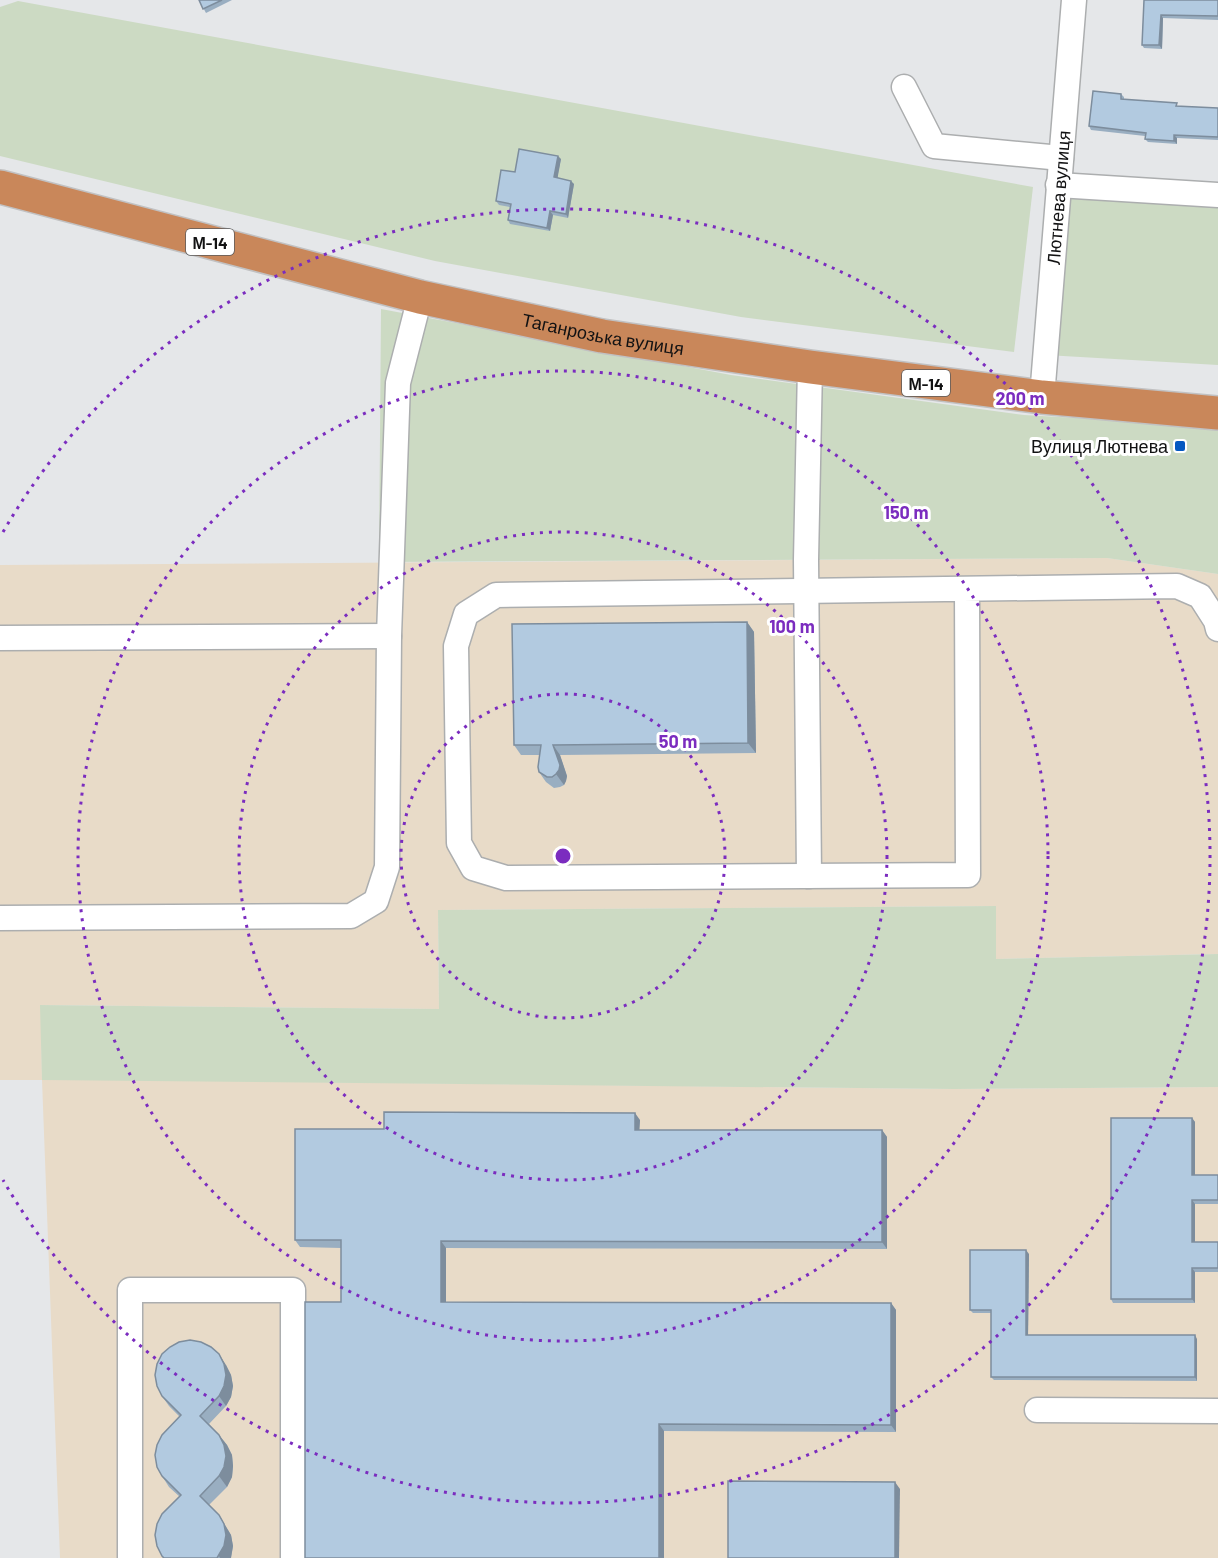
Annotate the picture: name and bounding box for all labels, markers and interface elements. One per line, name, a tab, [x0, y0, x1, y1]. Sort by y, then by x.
street label: Лютнева вулиця	[1042, 130, 1074, 266]
road number: М-14	[186, 229, 234, 255]
street label: Таганрозька вулиця	[520, 308, 685, 359]
road number: М-14	[902, 370, 950, 396]
text: 200 m	[995, 387, 1045, 409]
place label: Вулиця Лютнева	[1031, 435, 1169, 457]
marker: Вулиця Лютнева	[1173, 439, 1187, 453]
text: 150 m	[884, 501, 928, 523]
text: 100 m	[769, 615, 815, 637]
text: 50 m	[659, 730, 697, 752]
centre of rings	[553, 846, 573, 866]

